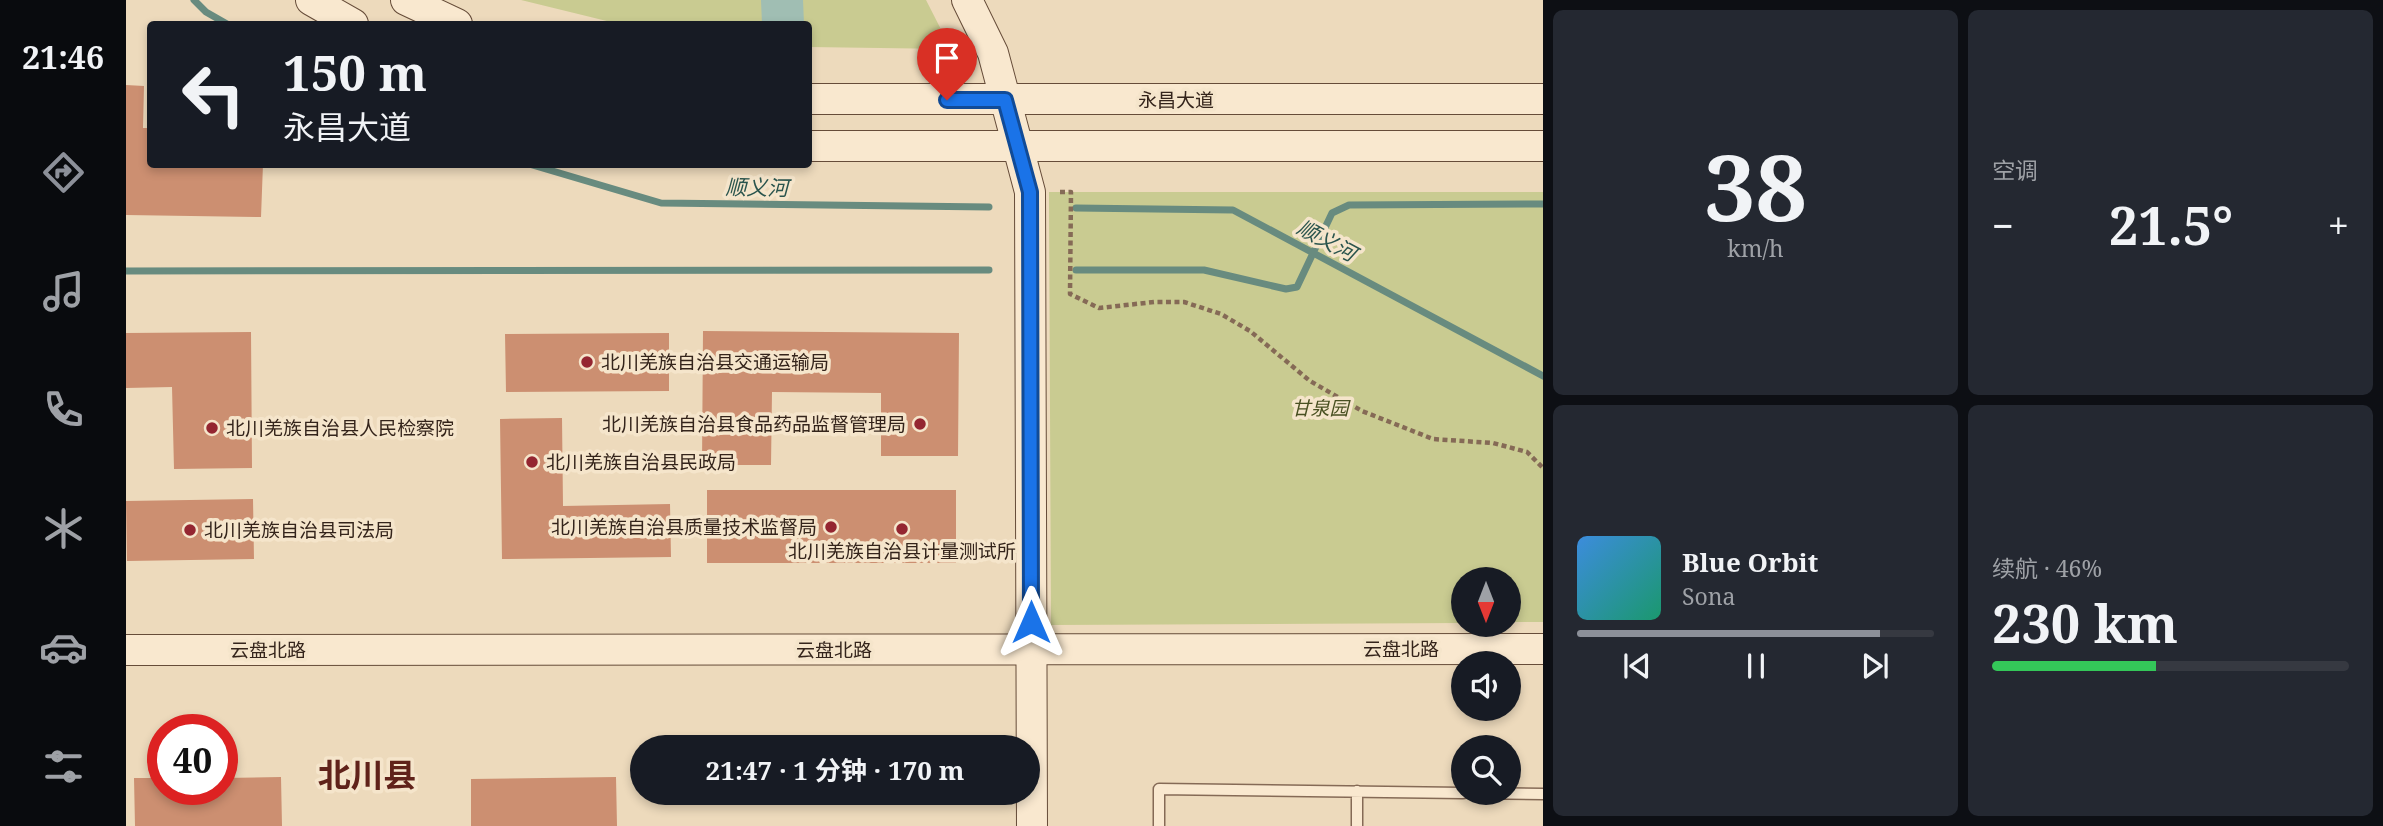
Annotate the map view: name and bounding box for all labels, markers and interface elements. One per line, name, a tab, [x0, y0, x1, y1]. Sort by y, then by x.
pin	[917, 28, 977, 100]
text: 21:46	[22, 35, 104, 78]
text: 150 m	[283, 39, 427, 105]
icon: arrive	[928, 39, 966, 77]
icon: left	[168, 49, 259, 140]
street label: 永昌大道	[1138, 87, 1214, 113]
text: 永昌大道	[283, 105, 411, 148]
text: 38	[1704, 124, 1807, 248]
icon: directions	[39, 148, 88, 197]
text: 空调	[1992, 154, 2038, 186]
water label: 顺义河	[725, 172, 793, 202]
text: 21.5°	[2109, 189, 2233, 260]
text: −	[1992, 199, 2014, 251]
text: +	[2328, 199, 2349, 251]
water label: 顺义河	[1293, 213, 1365, 269]
text: km/h	[1727, 232, 1784, 264]
icon: music	[39, 267, 88, 316]
place label: 北川羌族自治县交通运输局	[601, 349, 829, 375]
marker: 北川羌族自治县交通运输局	[579, 354, 595, 370]
icon: phone	[39, 385, 88, 434]
park label: 甘泉园	[1291, 395, 1351, 421]
place label: 北川羌族自治县食品药品监督管理局	[602, 411, 906, 437]
place label: 北川羌族自治县人民检察院	[226, 415, 454, 441]
marker: 北川羌族自治县食品药品监督管理局	[912, 416, 928, 432]
marker: 北川羌族自治县人民检察院	[204, 420, 220, 436]
place label: 北川羌族自治县民政局	[546, 449, 736, 475]
marker: 北川羌族自治县民政局	[524, 454, 540, 470]
icon: climate	[39, 504, 88, 553]
place label: 北川羌族自治县质量技术监督局	[551, 514, 817, 540]
place label: 北川羌族自治县司法局	[204, 517, 394, 543]
marker: 北川羌族自治县质量技术监督局	[823, 519, 839, 535]
marker: 北川羌族自治县计量测试所	[894, 521, 910, 537]
marker: 北川羌族自治县司法局	[182, 522, 198, 538]
place label: 北川羌族自治县计量测试所	[788, 538, 1016, 564]
text: Blue Orbit	[1682, 544, 1818, 580]
text: 续航 · 46%	[1992, 552, 2102, 584]
north arrow	[1451, 567, 1521, 637]
map controls	[1451, 567, 1521, 805]
text: Sona	[1682, 580, 1736, 612]
position arrow	[994, 585, 1068, 659]
text: 230 km	[1992, 587, 2178, 658]
icon: car	[39, 623, 88, 672]
street label: 云盘北路	[1363, 636, 1439, 662]
street label: 云盘北路	[230, 637, 306, 663]
street label: 云盘北路	[796, 637, 872, 663]
icon: previous	[1618, 647, 1656, 685]
icon: pause	[1737, 647, 1775, 685]
icon: next	[1856, 647, 1894, 685]
button: sound	[1451, 651, 1521, 721]
speed limit sign: 40	[147, 714, 238, 805]
button: search	[1451, 735, 1521, 805]
icon: filters	[39, 742, 88, 791]
district label: 北川县	[318, 752, 417, 797]
text: 21:47 · 1 分钟 · 170 m	[706, 752, 964, 788]

